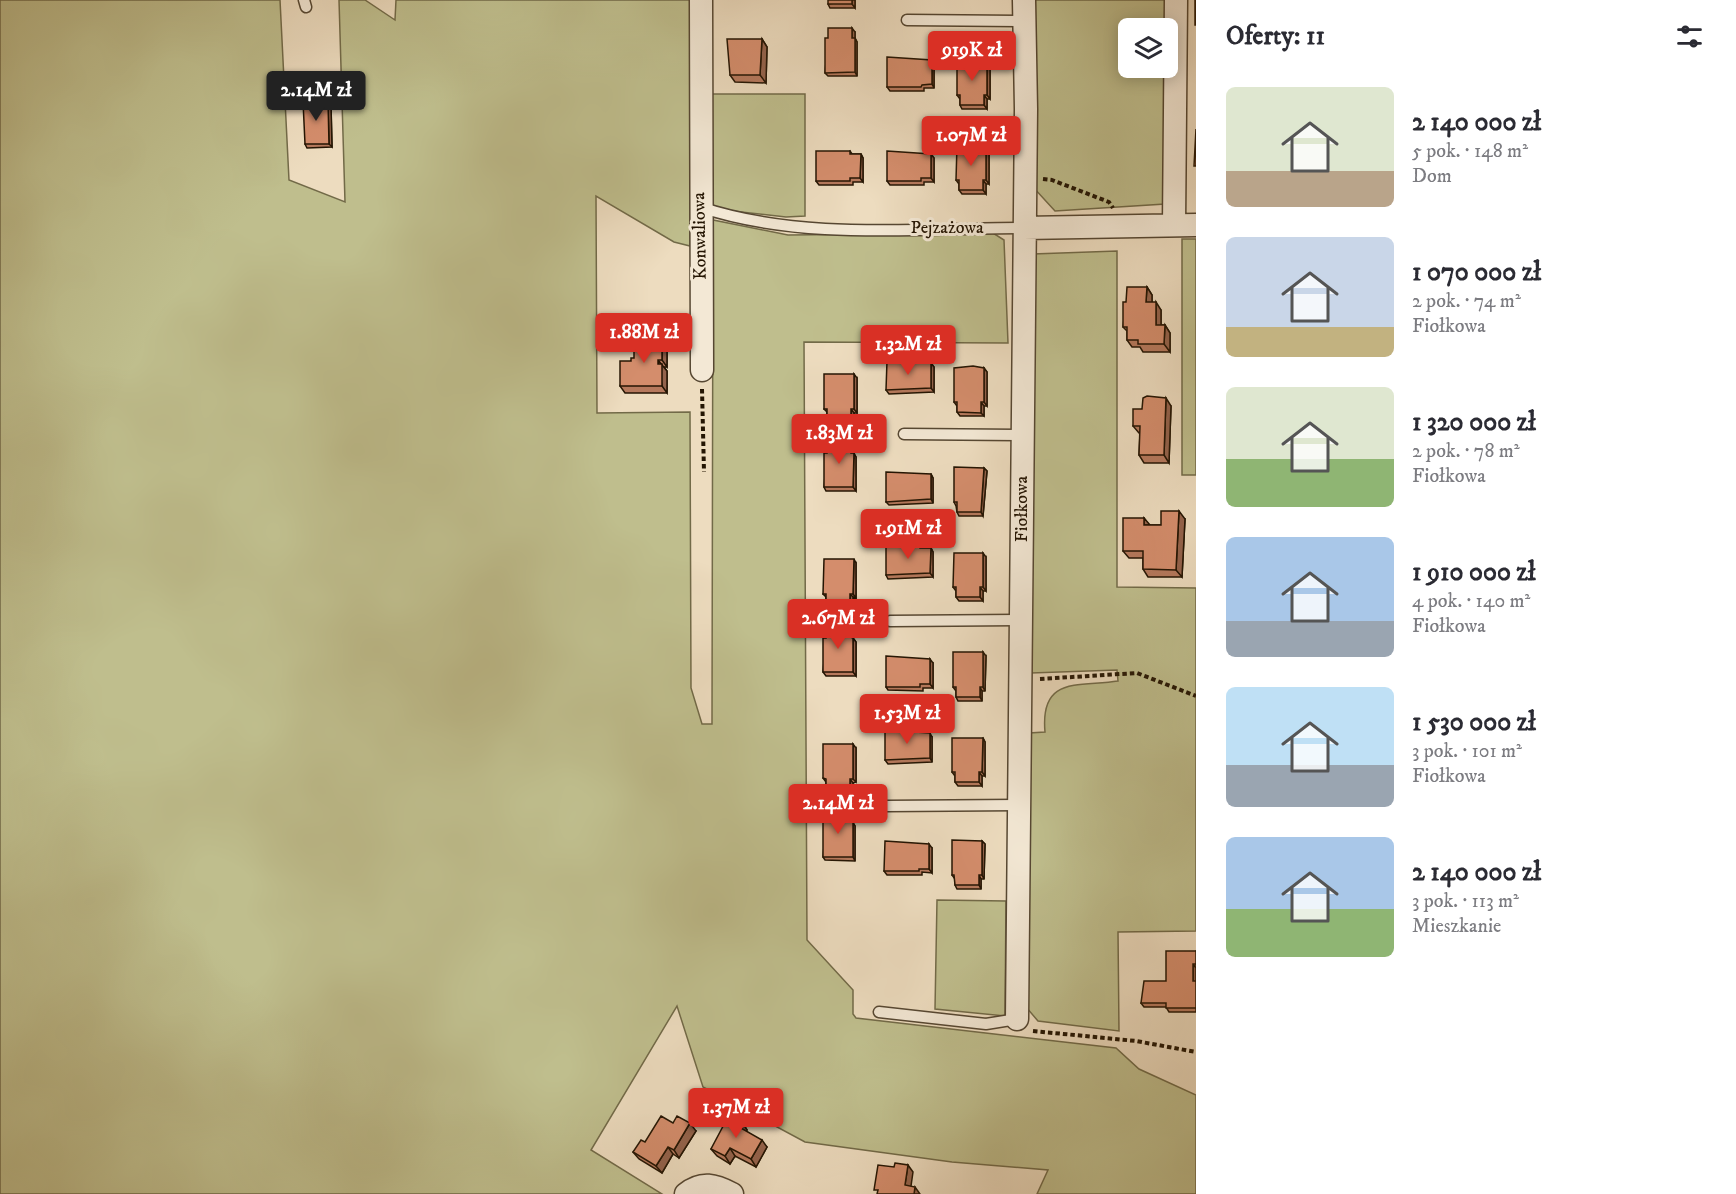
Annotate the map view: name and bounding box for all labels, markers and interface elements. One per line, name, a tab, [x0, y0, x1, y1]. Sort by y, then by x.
map controls	[1118, 18, 1178, 78]
button: layers	[1118, 18, 1178, 78]
text: Oferty: 11	[1226, 20, 1325, 53]
icon: filters	[1673, 20, 1706, 53]
pin: 919K zł	[917, 31, 1027, 82]
text: 919K zł	[942, 38, 1002, 63]
pin: 2.14M zł	[254, 71, 378, 122]
text: 2.14M zł	[281, 78, 351, 103]
text: 2 140 000 zł	[1412, 106, 1541, 139]
icon: home	[1274, 111, 1346, 183]
pin: 1.07M zł	[909, 116, 1033, 167]
text: 1.07M zł	[936, 123, 1006, 148]
text: 5 pok. · 148 m²	[1412, 139, 1528, 164]
text: Dom	[1412, 164, 1452, 189]
street label: Konwaliowa	[688, 192, 712, 280]
street label: Pejzażowa	[910, 217, 984, 239]
text: 1 070 000 zł	[1412, 256, 1541, 289]
icon: home	[1274, 261, 1346, 333]
text: 2 pok. · 74 m²	[1412, 289, 1521, 314]
pin: 1.88M zł	[582, 313, 706, 364]
text: Fiołkowa	[1412, 314, 1486, 339]
text: 1.88M zł	[609, 320, 679, 345]
pin: 1.32M zł	[846, 325, 970, 376]
text: 1.32M zł	[875, 332, 941, 357]
text: 1 320 000 zł	[1412, 406, 1536, 439]
icon: home	[1274, 411, 1346, 483]
pin: 1.83M zł	[777, 414, 901, 465]
text: 1.83M zł	[806, 421, 872, 446]
text: 2 pok. · 78 m²	[1412, 439, 1520, 464]
text: Fiołkowa	[1412, 464, 1486, 489]
street label: Fiołkowa	[1011, 475, 1033, 542]
pin: 1.91M zł	[846, 509, 970, 560]
text: 1.91M zł	[875, 516, 941, 541]
text: 1 910 000 zł	[1412, 556, 1536, 589]
icon: home	[1274, 561, 1346, 633]
text: 4 pok. · 140 m²	[1412, 589, 1530, 614]
pin: 2.67M zł	[776, 599, 900, 650]
text: 2.67M zł	[801, 606, 875, 631]
text: Fiołkowa	[1412, 614, 1486, 639]
pin: 1.53M zł	[845, 694, 969, 745]
text: 1.53M zł	[874, 701, 940, 726]
text: 1 530 000 zł	[1412, 706, 1536, 739]
icon: home	[1274, 711, 1346, 783]
text: 3 pok. · 101 m²	[1412, 739, 1522, 764]
text: Fiołkowa	[1412, 764, 1486, 789]
pin: 2.14M zł	[776, 784, 900, 835]
text: 2.14M zł	[803, 791, 873, 816]
text: 2 140 000 zł	[1412, 856, 1541, 889]
icon: home	[1274, 861, 1346, 933]
text: 3 pok. · 113 m²	[1412, 889, 1519, 914]
text: Mieszkanie	[1412, 914, 1501, 939]
pin: 1.37M zł	[674, 1088, 798, 1139]
text: 1.37M zł	[702, 1095, 770, 1120]

